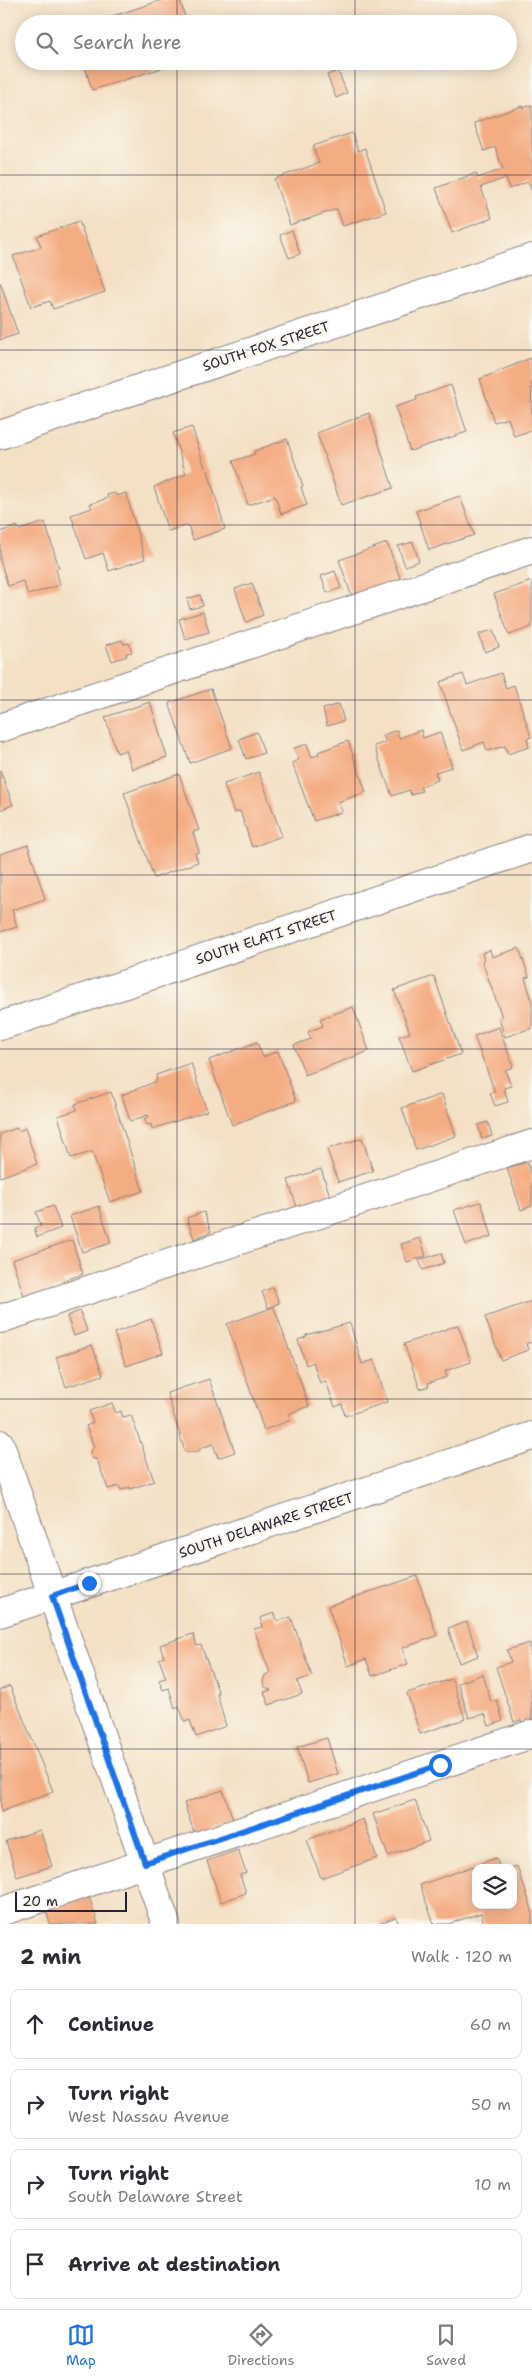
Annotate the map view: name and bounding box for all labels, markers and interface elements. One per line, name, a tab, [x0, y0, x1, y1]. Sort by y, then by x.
search box	[15, 15, 517, 70]
icon: search	[33, 29, 61, 57]
text: Search here	[73, 30, 182, 55]
street label: SOUTH FOX STREET	[200, 317, 332, 375]
street label: SOUTH ELATI STREET	[193, 906, 339, 968]
street label: SOUTH DELAWARE STREET	[176, 1488, 356, 1562]
route end	[78, 1572, 101, 1595]
route start	[429, 1754, 452, 1777]
map controls	[472, 1864, 517, 1909]
button: layers	[472, 1864, 517, 1909]
scale bar	[15, 1889, 128, 1912]
text: 20 m	[22, 1892, 58, 1910]
text: 2 min	[20, 1943, 81, 1971]
text: Walk · 120 m	[411, 1946, 512, 1967]
icon: ahead	[21, 2010, 49, 2038]
text: Continue	[68, 2012, 154, 2037]
text: 60 m	[470, 2014, 511, 2035]
text: Turn right	[68, 2081, 169, 2106]
icon: right	[21, 2090, 49, 2118]
text: 50 m	[471, 2094, 511, 2115]
text: West Nassau Avenue	[68, 2106, 230, 2127]
text: Turn right	[68, 2161, 169, 2186]
icon: right	[21, 2170, 49, 2198]
text: 10 m	[474, 2174, 511, 2195]
text: South Delaware Street	[68, 2186, 243, 2207]
icon: arrive	[21, 2250, 49, 2278]
text: Arrive at destination	[68, 2252, 280, 2277]
tab: Map	[66, 2321, 96, 2369]
tab: Directions	[228, 2321, 294, 2369]
tab: Saved	[426, 2321, 466, 2369]

